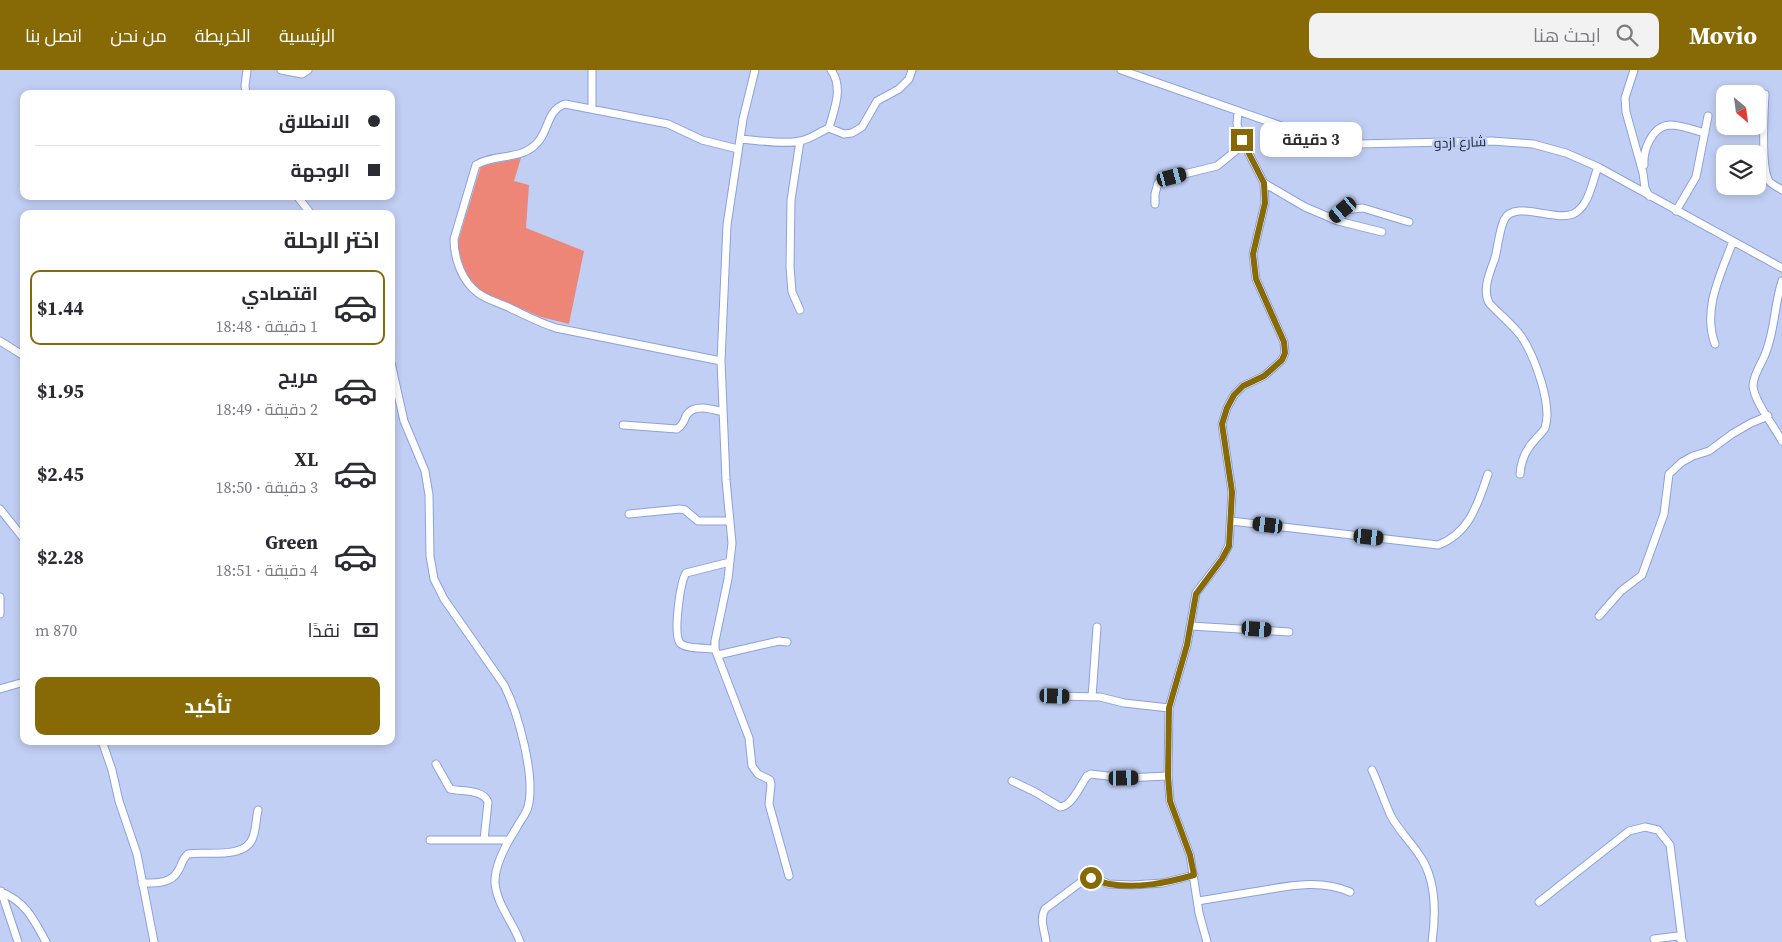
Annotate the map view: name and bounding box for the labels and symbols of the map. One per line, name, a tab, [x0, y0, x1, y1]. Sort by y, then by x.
north arrow	[1716, 85, 1766, 135]
callout: 3 دقيقة	[1260, 122, 1362, 158]
route end	[1231, 129, 1253, 151]
street label: شارع ازدو	[1434, 131, 1486, 153]
car	[1155, 166, 1188, 188]
car	[1326, 195, 1359, 225]
car	[1252, 516, 1283, 534]
car	[1353, 528, 1384, 546]
car	[1241, 620, 1272, 638]
car	[1039, 688, 1070, 704]
car	[1108, 770, 1139, 786]
route start	[1080, 867, 1102, 889]

